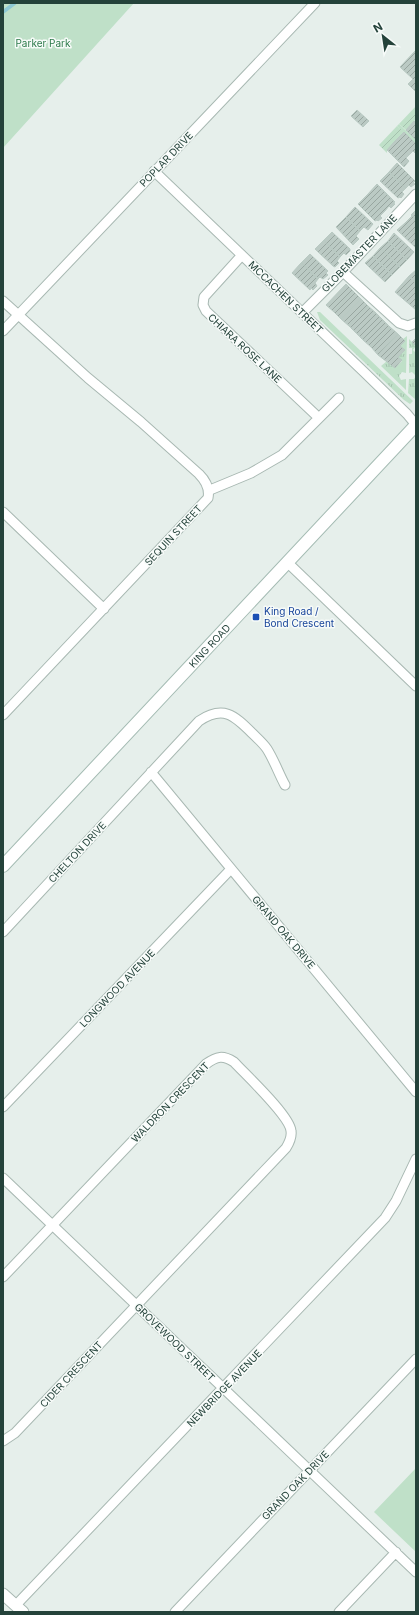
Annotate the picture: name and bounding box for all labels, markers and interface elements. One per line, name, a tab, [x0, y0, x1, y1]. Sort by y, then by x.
north arrow	[363, 16, 403, 56]
text: N	[371, 19, 385, 35]
park label: Parker Park	[15, 37, 71, 49]
street label: POPLAR DRIVE	[137, 129, 195, 189]
street label: GLOBEMASTER LANE	[319, 212, 399, 294]
street label: MCCACHEN STREET	[246, 258, 326, 336]
street label: CHIARA ROSE LANE	[206, 311, 284, 385]
street label: SEQUIN STREET	[142, 502, 204, 568]
place label: King Road / Bond Crescent	[264, 605, 335, 629]
marker: King Road / Bond Crescent	[251, 612, 261, 622]
street label: KING ROAD	[186, 621, 233, 670]
street label: CHELTON DRIVE	[46, 819, 108, 885]
street label: GRAND OAK DRIVE	[250, 893, 318, 971]
street label: LONGWOOD AVENUE	[77, 947, 157, 1029]
street label: WALDRON CRESCENT	[129, 1059, 211, 1145]
street label: GROVEWOOD STREET	[132, 1300, 218, 1384]
street label: CIDER CRESCENT	[37, 1338, 105, 1410]
street label: NEWBRIDGE AVENUE	[184, 1347, 264, 1429]
street label: GRAND OAK DRIVE	[259, 1448, 331, 1522]

